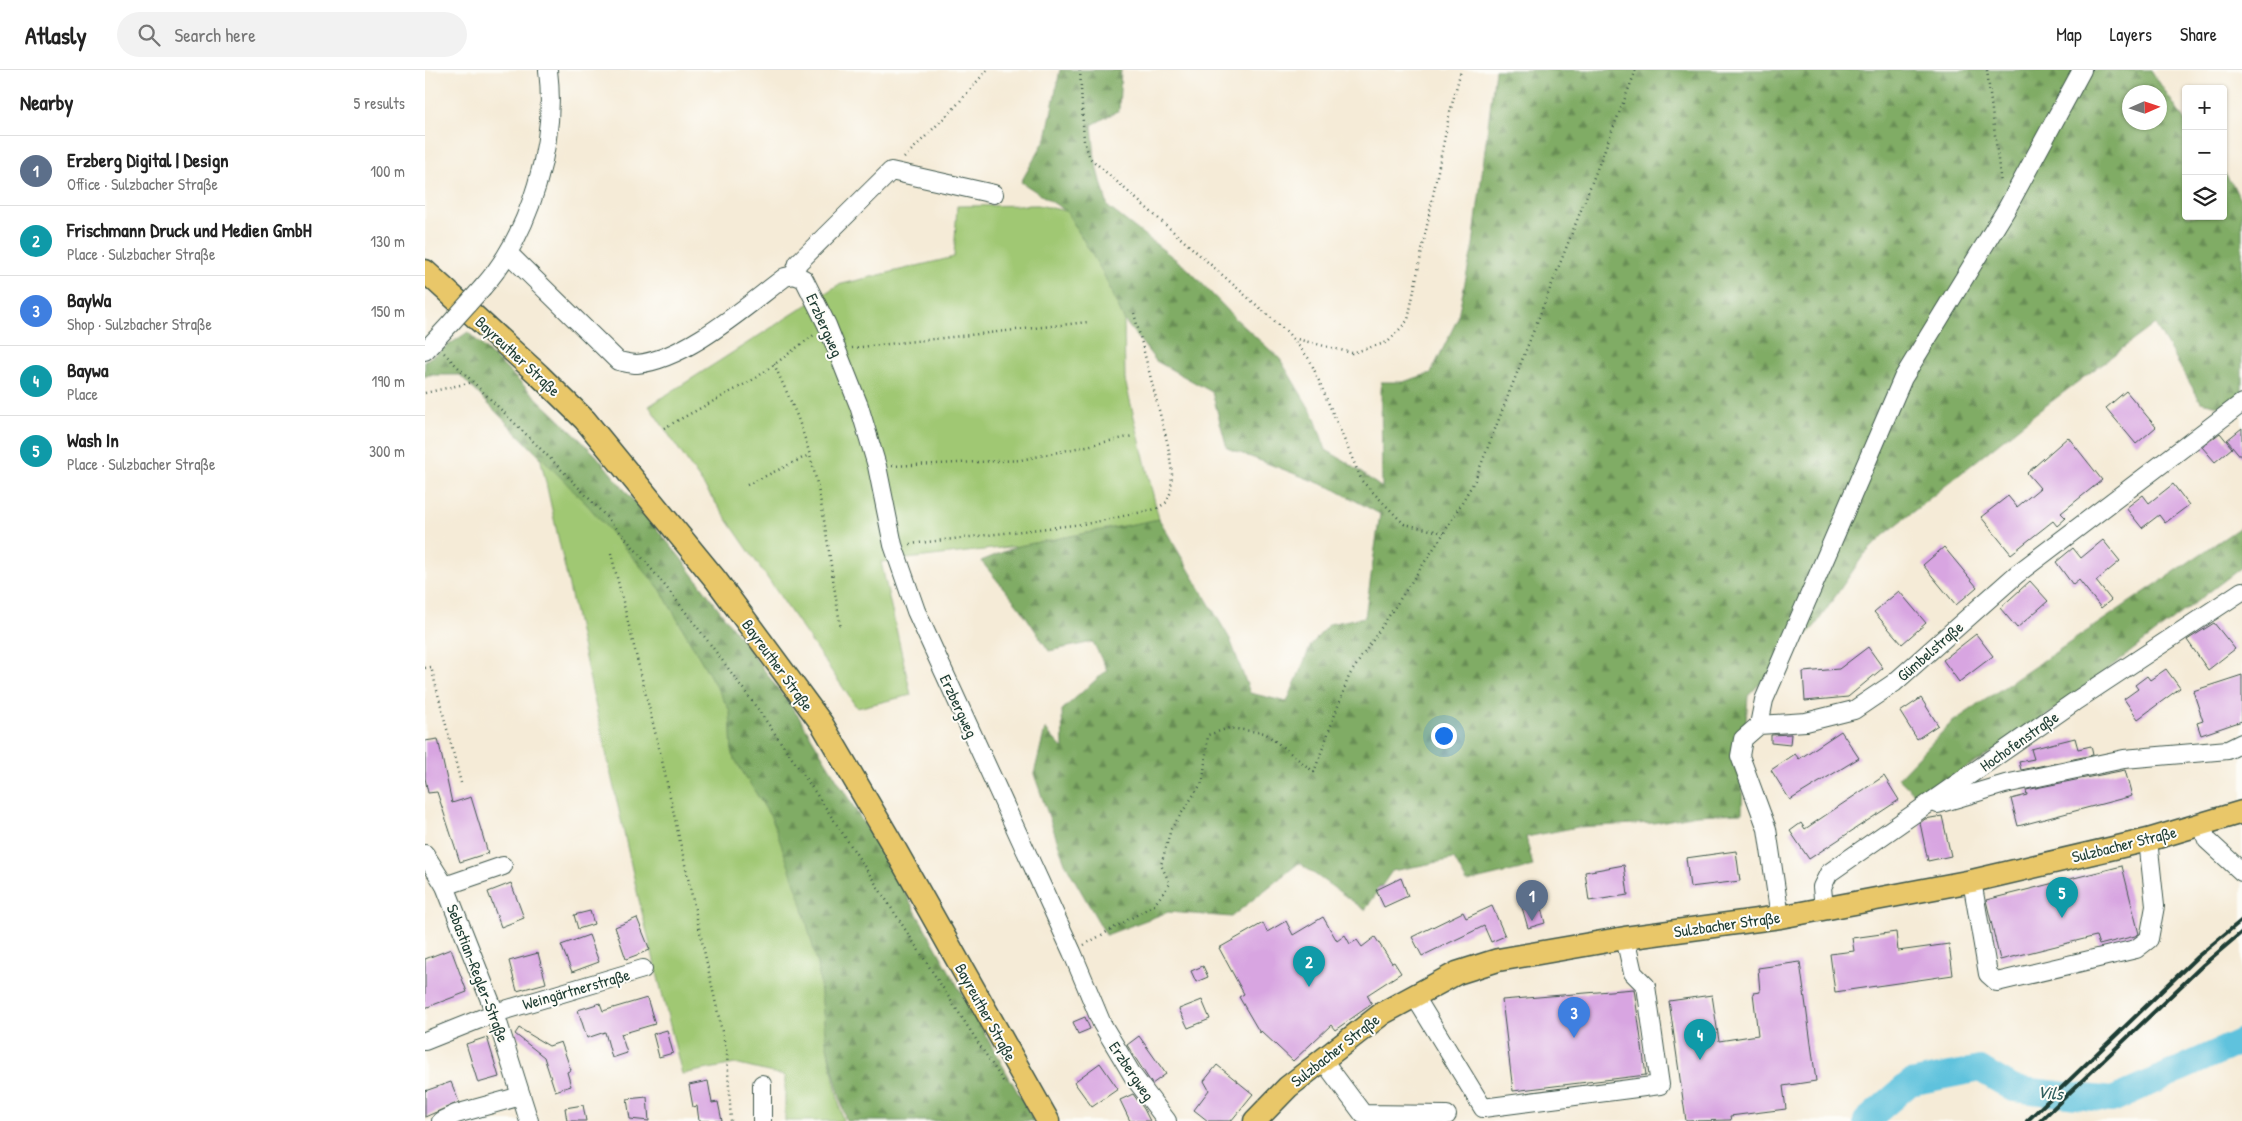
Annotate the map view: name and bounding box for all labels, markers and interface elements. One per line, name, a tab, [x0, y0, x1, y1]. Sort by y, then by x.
search box	[117, 12, 467, 57]
text: Atlasly	[25, 19, 87, 51]
icon: search	[135, 21, 163, 49]
text: Search here	[175, 22, 256, 48]
text: Map	[2056, 22, 2082, 47]
text: Layers	[2110, 22, 2152, 47]
text: Share	[2180, 22, 2217, 47]
north arrow	[2122, 85, 2167, 130]
map controls	[2182, 85, 2227, 220]
button: +	[2182, 85, 2227, 130]
text: Nearby	[20, 88, 73, 117]
text: 5 results	[354, 92, 405, 114]
button: −	[2182, 130, 2227, 175]
text: Erzberg Digital | Design	[67, 147, 229, 173]
text: 1	[33, 160, 39, 182]
text: 100 m	[370, 160, 405, 182]
text: Office · Sulzbacher Straße	[67, 173, 218, 195]
button: layers	[2182, 175, 2227, 220]
text: Frischmann Druck und Medien GmbH	[67, 217, 312, 243]
text: 2	[32, 230, 40, 252]
text: 130 m	[370, 230, 405, 252]
text: Place · Sulzbacher Straße	[67, 243, 215, 265]
text: BayWa	[67, 287, 111, 313]
street label: Erzbergweg	[801, 290, 849, 360]
text: 3	[32, 300, 40, 322]
text: 150 m	[371, 300, 405, 322]
street label: Bayreuther Straße	[471, 311, 566, 402]
text: Shop · Sulzbacher Straße	[67, 313, 212, 335]
text: Baywa	[67, 357, 108, 383]
text: 4	[33, 370, 39, 392]
text: 190 m	[372, 370, 405, 392]
text: Place	[67, 383, 98, 405]
text: Wash In	[67, 427, 119, 453]
text: 5	[33, 440, 39, 462]
text: 300 m	[369, 440, 405, 462]
text: Place · Sulzbacher Straße	[67, 453, 215, 475]
street label: Bayreuther Straße	[737, 615, 819, 716]
street label: Gümbelstraße	[1892, 616, 1968, 686]
street label: Erzbergweg	[935, 671, 983, 741]
street label: Hochofenstraße	[1975, 705, 2063, 776]
your location	[1431, 723, 1457, 749]
street label: Sulzbacher Straße	[2069, 820, 2179, 868]
pin: 5	[2046, 877, 2078, 918]
pin: 1	[1516, 880, 1548, 921]
street label: Sebastian-Regler-Straße	[442, 901, 515, 1046]
street label: Sulzbacher Straße	[1673, 906, 1782, 942]
pin: 2	[1293, 946, 1325, 987]
street label: Bayreuther Straße	[950, 959, 1022, 1065]
street label: Weingärtnerstraße	[520, 963, 633, 1015]
pin: 3	[1558, 997, 1590, 1038]
street label: Sulzbacher Straße	[1286, 1008, 1384, 1092]
pin: 4	[1684, 1019, 1716, 1060]
street label: Erzbergweg	[1104, 1037, 1160, 1105]
water label: Vils	[2036, 1079, 2066, 1107]

